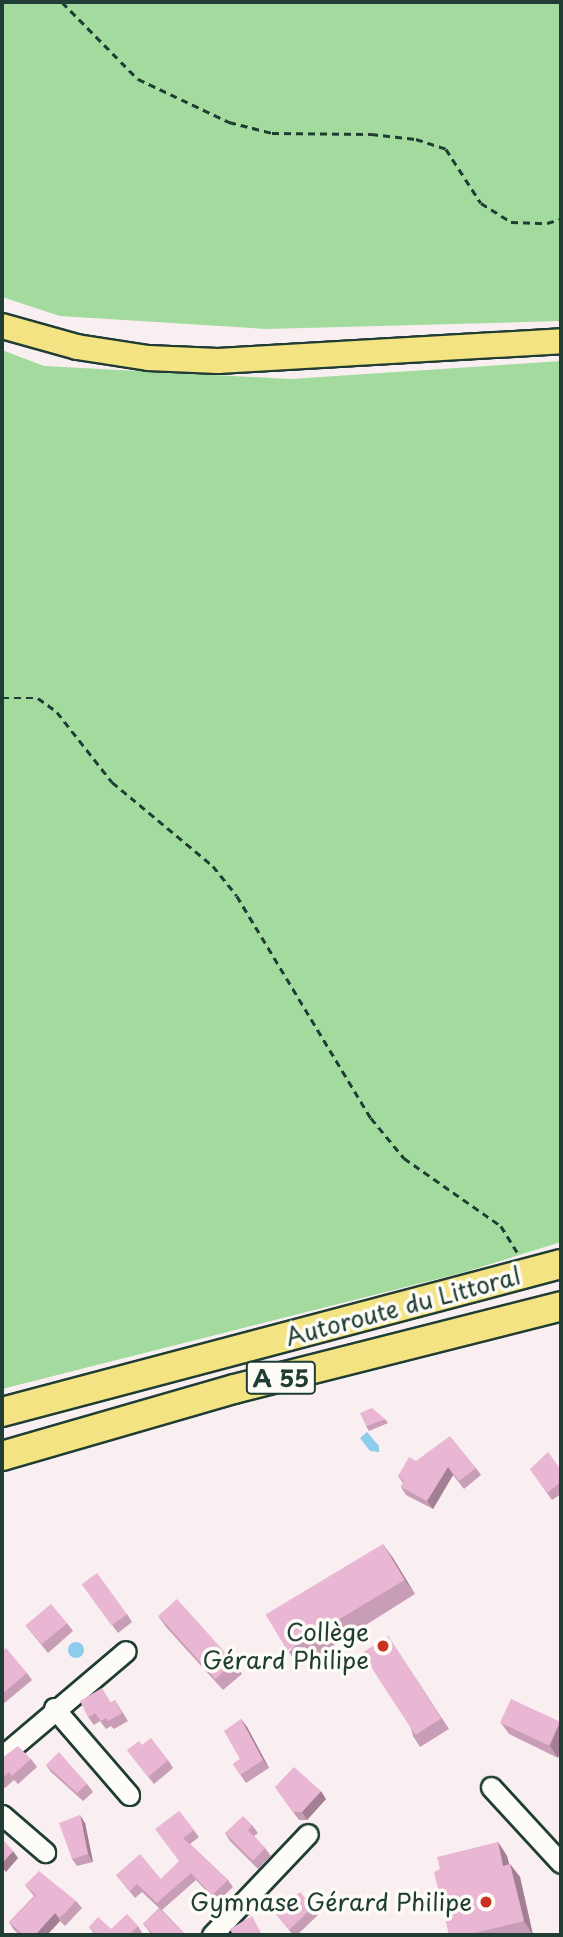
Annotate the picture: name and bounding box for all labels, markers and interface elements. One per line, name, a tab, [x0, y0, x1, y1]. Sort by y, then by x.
street label: Autoroute du Littoral	[281, 1260, 525, 1352]
road number: A 55	[246, 1358, 316, 1398]
place label: Collège Gérard Philipe	[202, 1618, 369, 1674]
marker: Collège Gérard Philipe	[375, 1638, 391, 1654]
place label: Gymnase Gérard Philipe	[189, 1888, 472, 1916]
marker: Gymnase Gérard Philipe	[478, 1894, 494, 1910]

